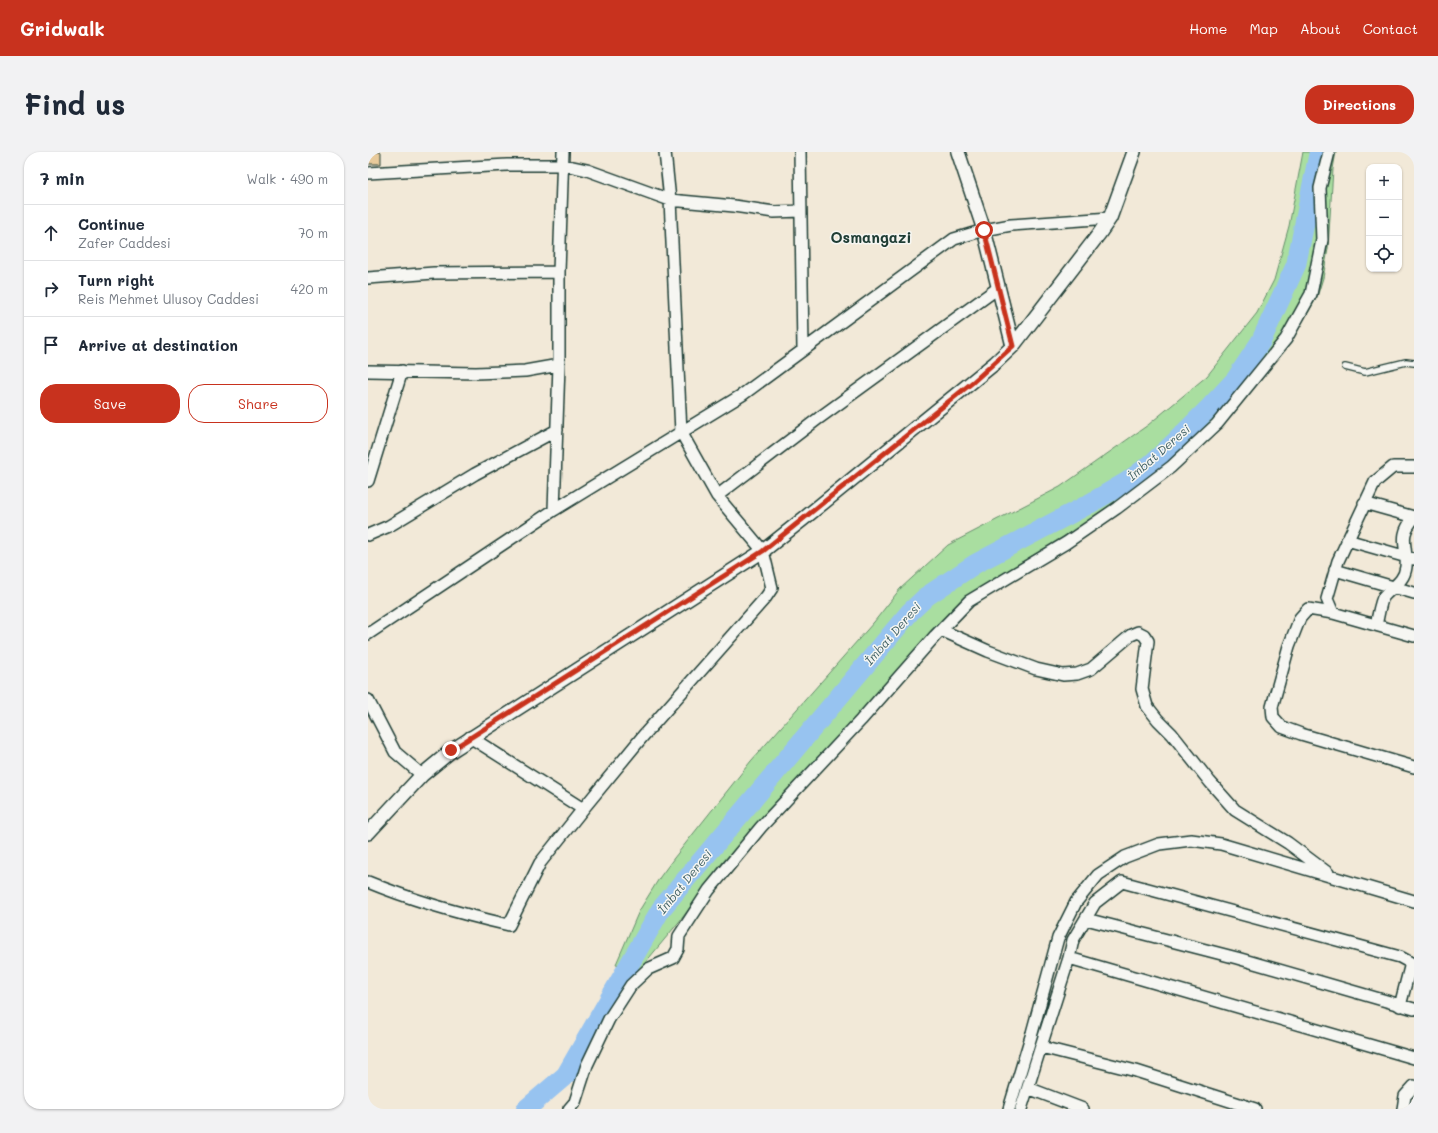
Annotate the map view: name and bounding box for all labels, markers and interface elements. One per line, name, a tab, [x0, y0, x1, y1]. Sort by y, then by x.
text: Gridwalk	[20, 16, 105, 41]
text: Home	[1189, 19, 1227, 38]
text: Map	[1249, 19, 1278, 38]
text: About	[1300, 19, 1341, 38]
text: Contact	[1363, 19, 1418, 38]
button: Directions	[1305, 85, 1414, 124]
text: Find us	[24, 86, 125, 122]
map controls	[1366, 164, 1402, 272]
button: +	[1366, 164, 1402, 200]
text: 7 min	[40, 167, 85, 189]
text: Walk · 490 m	[246, 170, 328, 187]
button: −	[1366, 200, 1402, 236]
text: Continue	[78, 214, 145, 234]
route start	[975, 221, 993, 239]
icon: ahead	[40, 222, 62, 244]
text: 70 m	[298, 224, 328, 241]
district label: Osmangazi	[830, 227, 912, 247]
text: Zafer Caddesi	[78, 234, 171, 251]
button: locate	[1366, 236, 1402, 272]
text: Turn right	[78, 270, 155, 290]
icon: right	[40, 278, 62, 300]
text: 420 m	[291, 280, 328, 297]
text: Reis Mehmet Ulusoy Caddesi	[78, 290, 259, 307]
icon: arrive	[40, 334, 62, 356]
text: Arrive at destination	[78, 335, 238, 355]
button: Save	[40, 384, 180, 423]
button: Share	[188, 384, 328, 423]
water label: İmbat Deresi	[1124, 421, 1193, 484]
water label: İmbat Deresi	[861, 599, 924, 668]
route end	[442, 741, 460, 759]
water label: İmbat Deresi	[654, 846, 715, 917]

